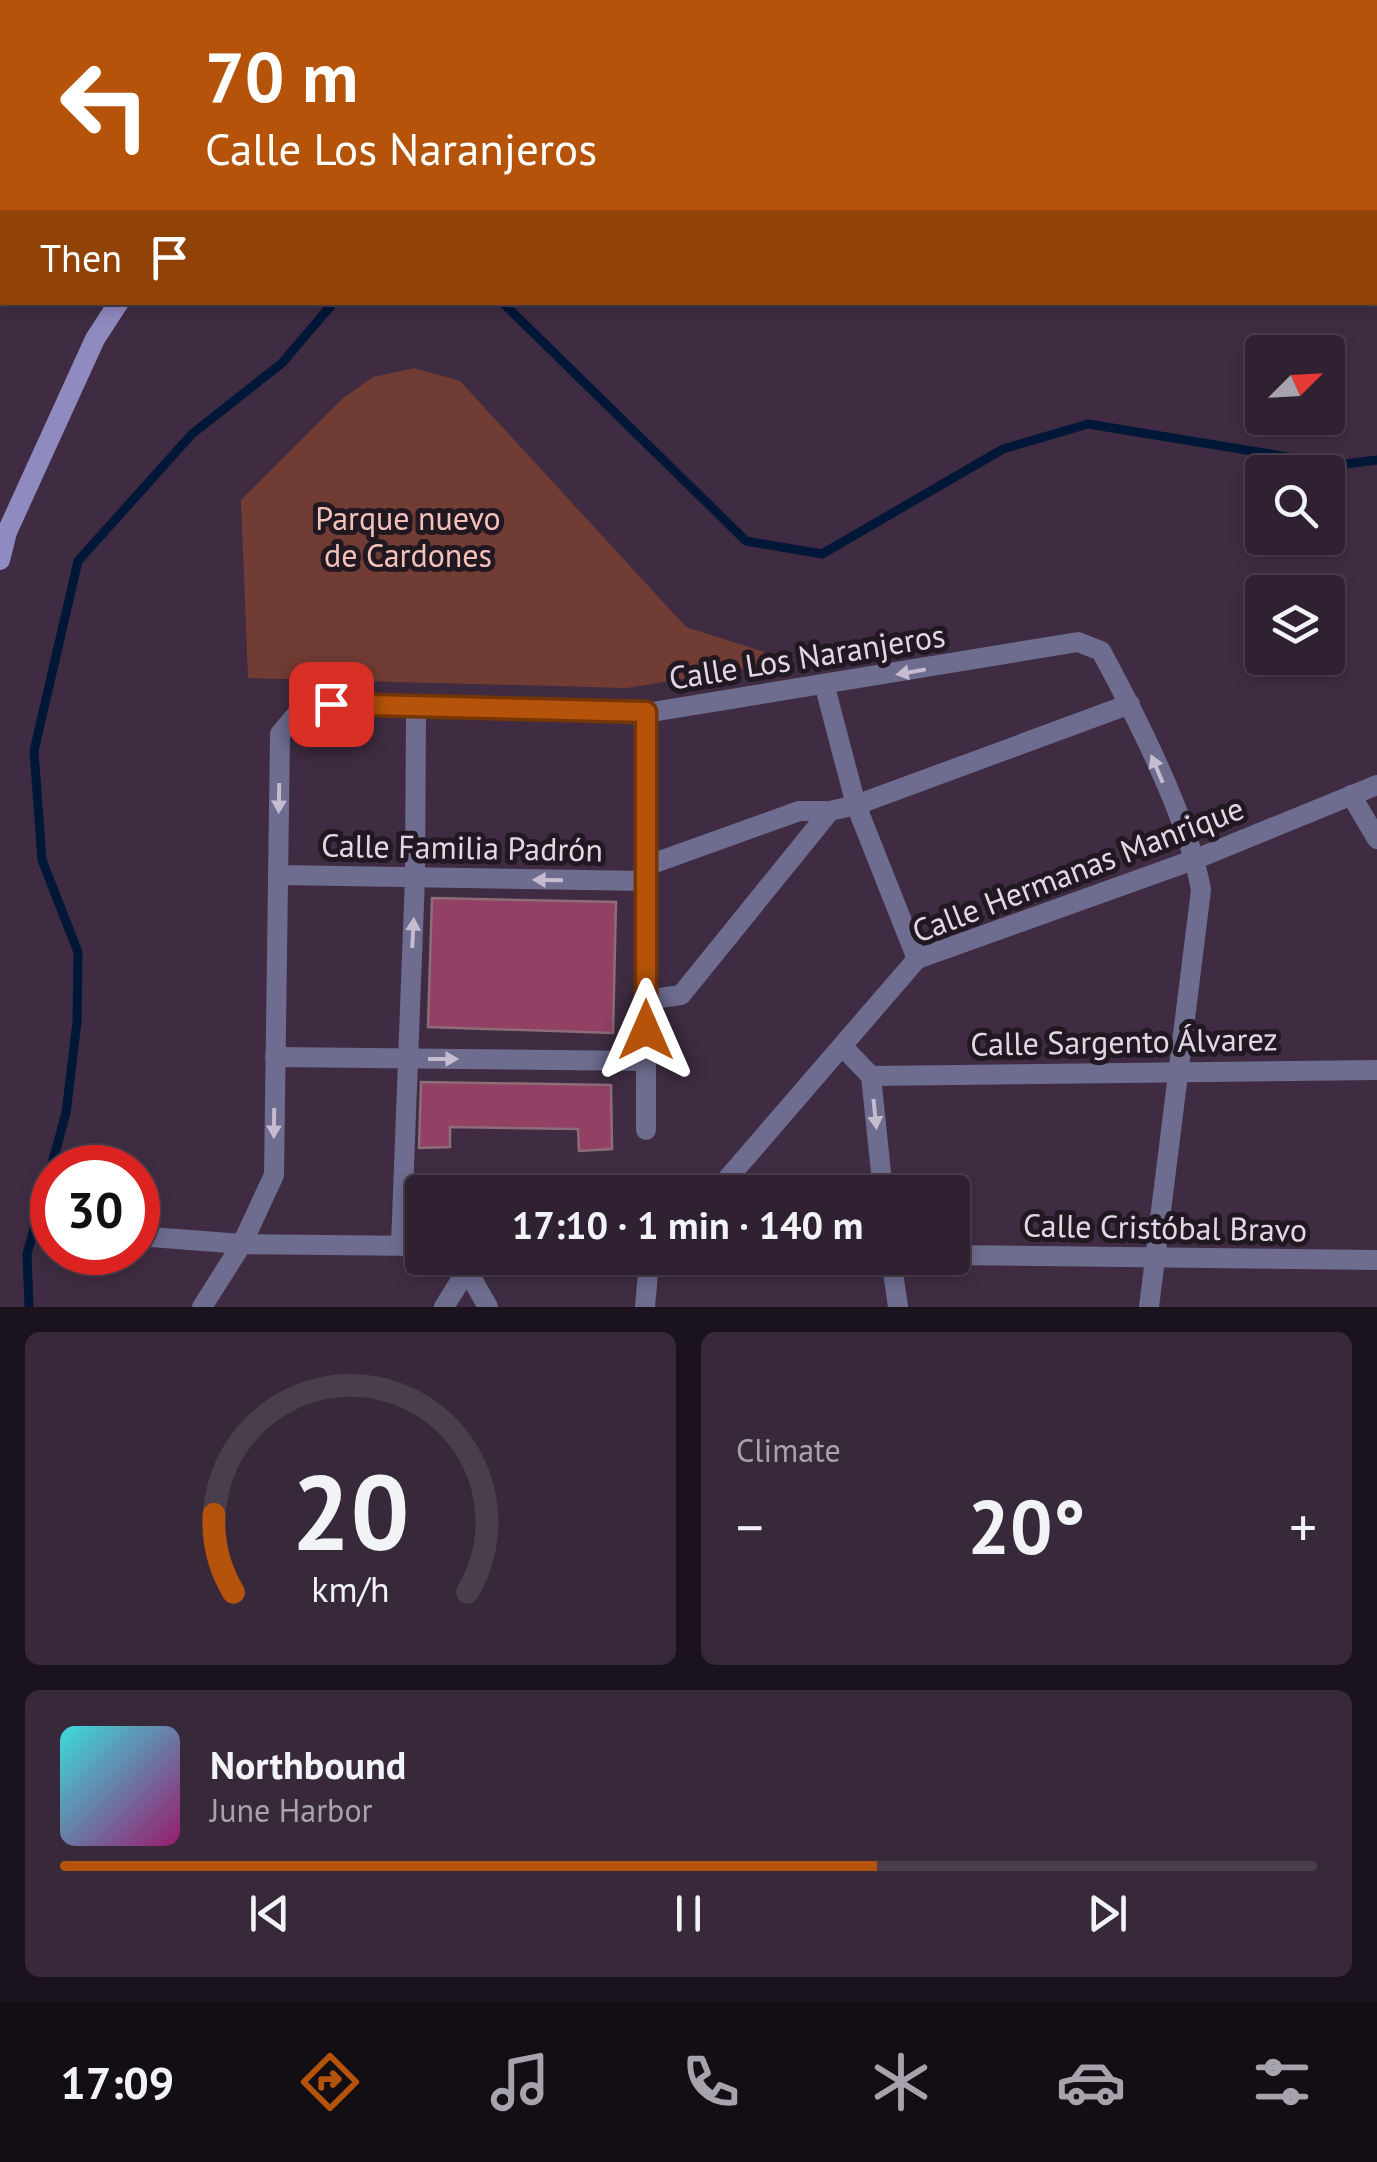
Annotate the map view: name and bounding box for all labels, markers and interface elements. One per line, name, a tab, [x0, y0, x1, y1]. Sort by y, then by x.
text: 70 m	[205, 31, 358, 121]
icon: left	[40, 40, 170, 170]
text: Calle Los Naranjeros	[205, 119, 597, 177]
icon: arrive	[142, 230, 197, 285]
text: Then	[40, 233, 122, 282]
north arrow	[1245, 335, 1345, 435]
map controls	[1245, 335, 1345, 675]
button: search	[1245, 455, 1345, 555]
park label: Parque nuevo de Cardones	[315, 497, 501, 576]
button: layers	[1245, 575, 1345, 675]
street label: Calle Los Naranjeros	[666, 613, 948, 699]
pin	[289, 662, 374, 747]
one-way arrow	[895, 665, 926, 680]
icon: arrive	[304, 677, 359, 732]
one-way arrow	[1149, 754, 1165, 784]
one-way arrow	[271, 783, 287, 815]
street label: Calle Hermanas Manrique	[906, 786, 1249, 952]
street label: Calle Familia Padrón	[321, 824, 603, 870]
one-way arrow	[532, 871, 564, 887]
one-way arrow	[405, 916, 421, 948]
position arrow	[594, 978, 698, 1082]
street label: Calle Sargento Álvarez	[970, 1017, 1278, 1065]
one-way arrow	[427, 1051, 459, 1067]
one-way arrow	[868, 1099, 884, 1131]
one-way arrow	[266, 1108, 282, 1140]
speed limit sign: 30	[30, 1145, 160, 1275]
text: 17:10 · 1 min · 140 m	[512, 1200, 863, 1249]
street label: Calle Cristóbal Bravo	[1023, 1204, 1307, 1250]
text: Climate	[736, 1429, 841, 1471]
text: 20	[292, 1444, 409, 1579]
text: 20°	[968, 1478, 1085, 1575]
text: −	[736, 1491, 764, 1562]
text: +	[1289, 1491, 1317, 1562]
text: km/h	[311, 1566, 390, 1612]
text: Northbound	[210, 1740, 406, 1789]
text: June Harbor	[210, 1789, 372, 1831]
icon: previous	[242, 1886, 297, 1941]
icon: pause	[661, 1886, 716, 1941]
icon: next	[1080, 1886, 1135, 1941]
icon: directions	[295, 2047, 365, 2117]
icon: music	[485, 2047, 555, 2117]
icon: phone	[676, 2047, 746, 2117]
icon: climate	[866, 2047, 936, 2117]
icon: car	[1056, 2047, 1126, 2117]
icon: filters	[1247, 2047, 1317, 2117]
text: 17:09	[60, 2053, 174, 2111]

